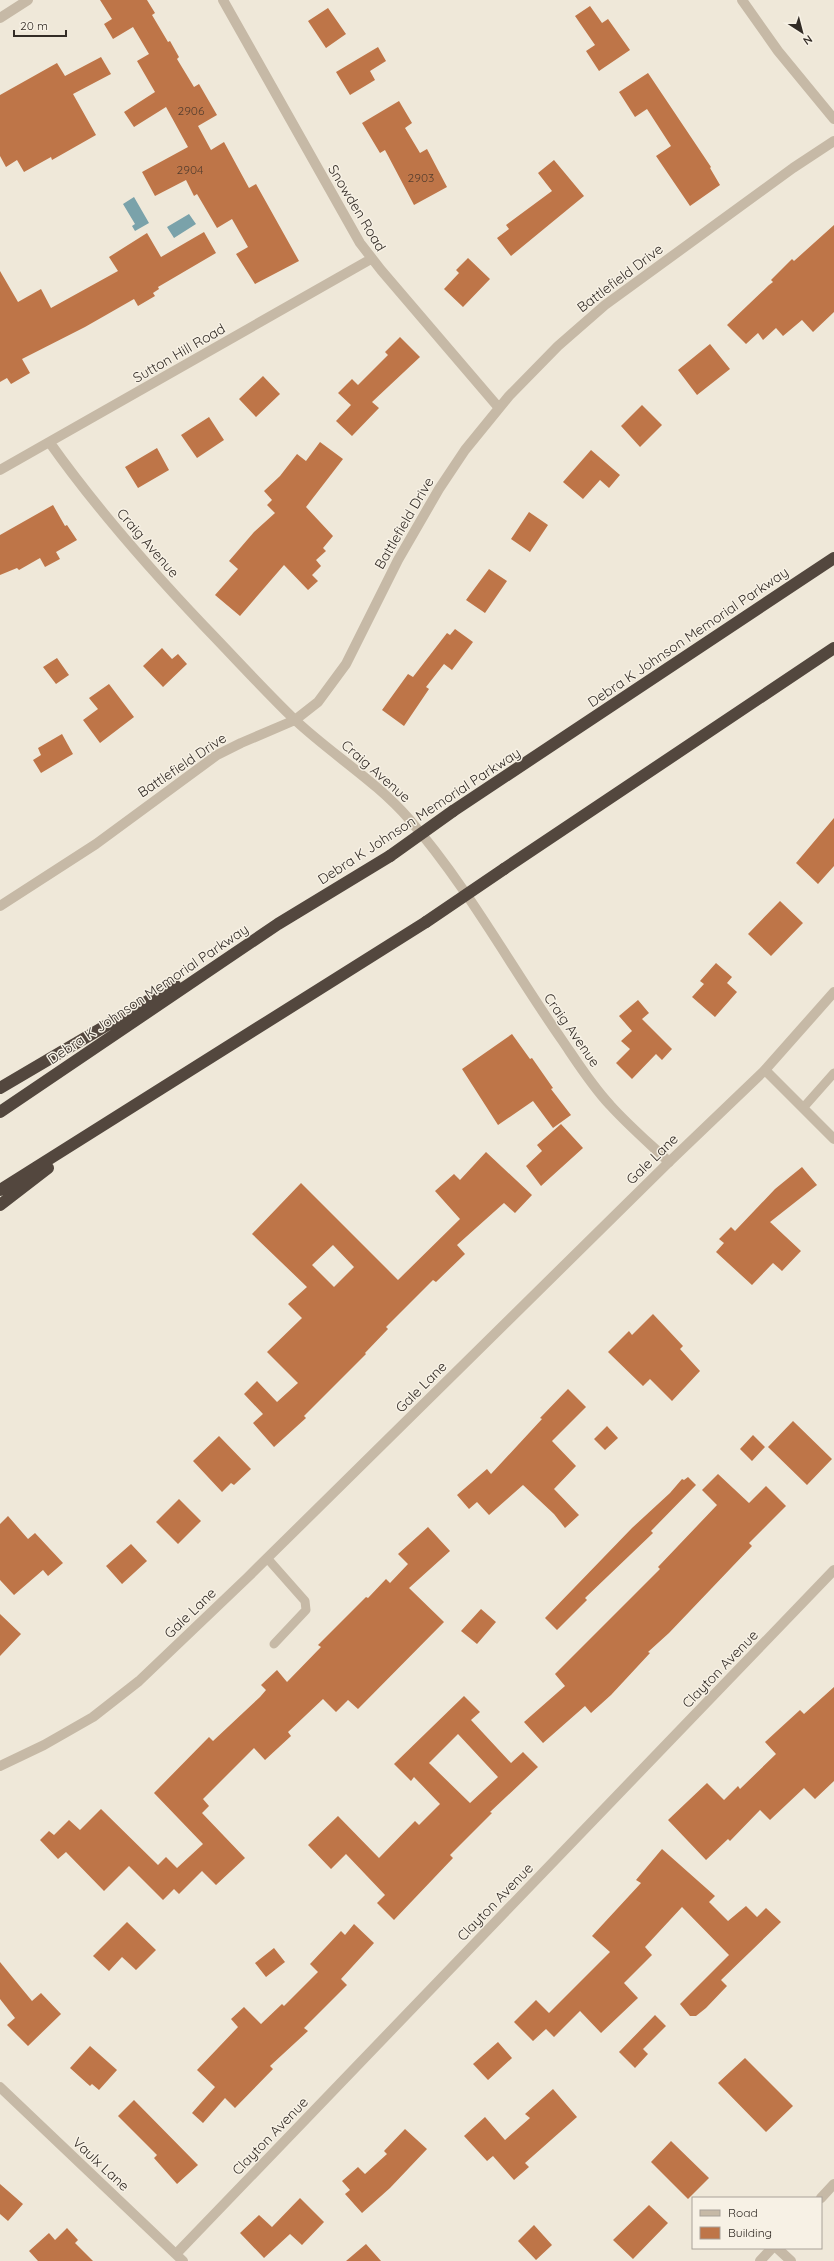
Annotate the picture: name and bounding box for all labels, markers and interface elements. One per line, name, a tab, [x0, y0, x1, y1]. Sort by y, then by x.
scale bar	[14, 12, 66, 38]
north arrow	[782, 12, 822, 52]
text: 20 m	[20, 18, 48, 33]
text: N	[800, 32, 815, 48]
house number: 2906	[178, 103, 205, 118]
street label: Snowden Road	[324, 161, 390, 255]
house number: 2904	[177, 162, 203, 177]
house number: 2903	[408, 170, 434, 185]
street label: Battlefield Drive	[573, 240, 667, 316]
street label: Sutton Hill Road	[130, 319, 228, 387]
street label: Battlefield Drive	[370, 474, 438, 572]
street label: Craig Avenue	[113, 505, 183, 582]
street label: Debra K Johnson Memorial Parkway	[584, 563, 792, 711]
street label: Battlefield Drive	[134, 729, 230, 801]
street label: Craig Avenue	[338, 736, 415, 806]
street label: Debra K Johnson Memorial Parkway	[314, 744, 524, 888]
street label: Debra K Johnson Memorial Parkway	[44, 920, 252, 1068]
street label: Craig Avenue	[540, 989, 604, 1071]
street label: Gale Lane	[622, 1130, 682, 1188]
street label: Gale Lane	[392, 1358, 450, 1416]
street label: Gale Lane	[160, 1584, 220, 1642]
street label: Clayton Avenue	[678, 1626, 762, 1712]
street label: Clayton Avenue	[453, 1859, 537, 1945]
street label: Clayton Avenue	[228, 2093, 312, 2179]
street label: Vaulx Lane	[69, 2133, 133, 2195]
legend	[692, 2197, 822, 2249]
text: Road	[728, 2205, 758, 2220]
text: Building	[728, 2225, 772, 2240]

